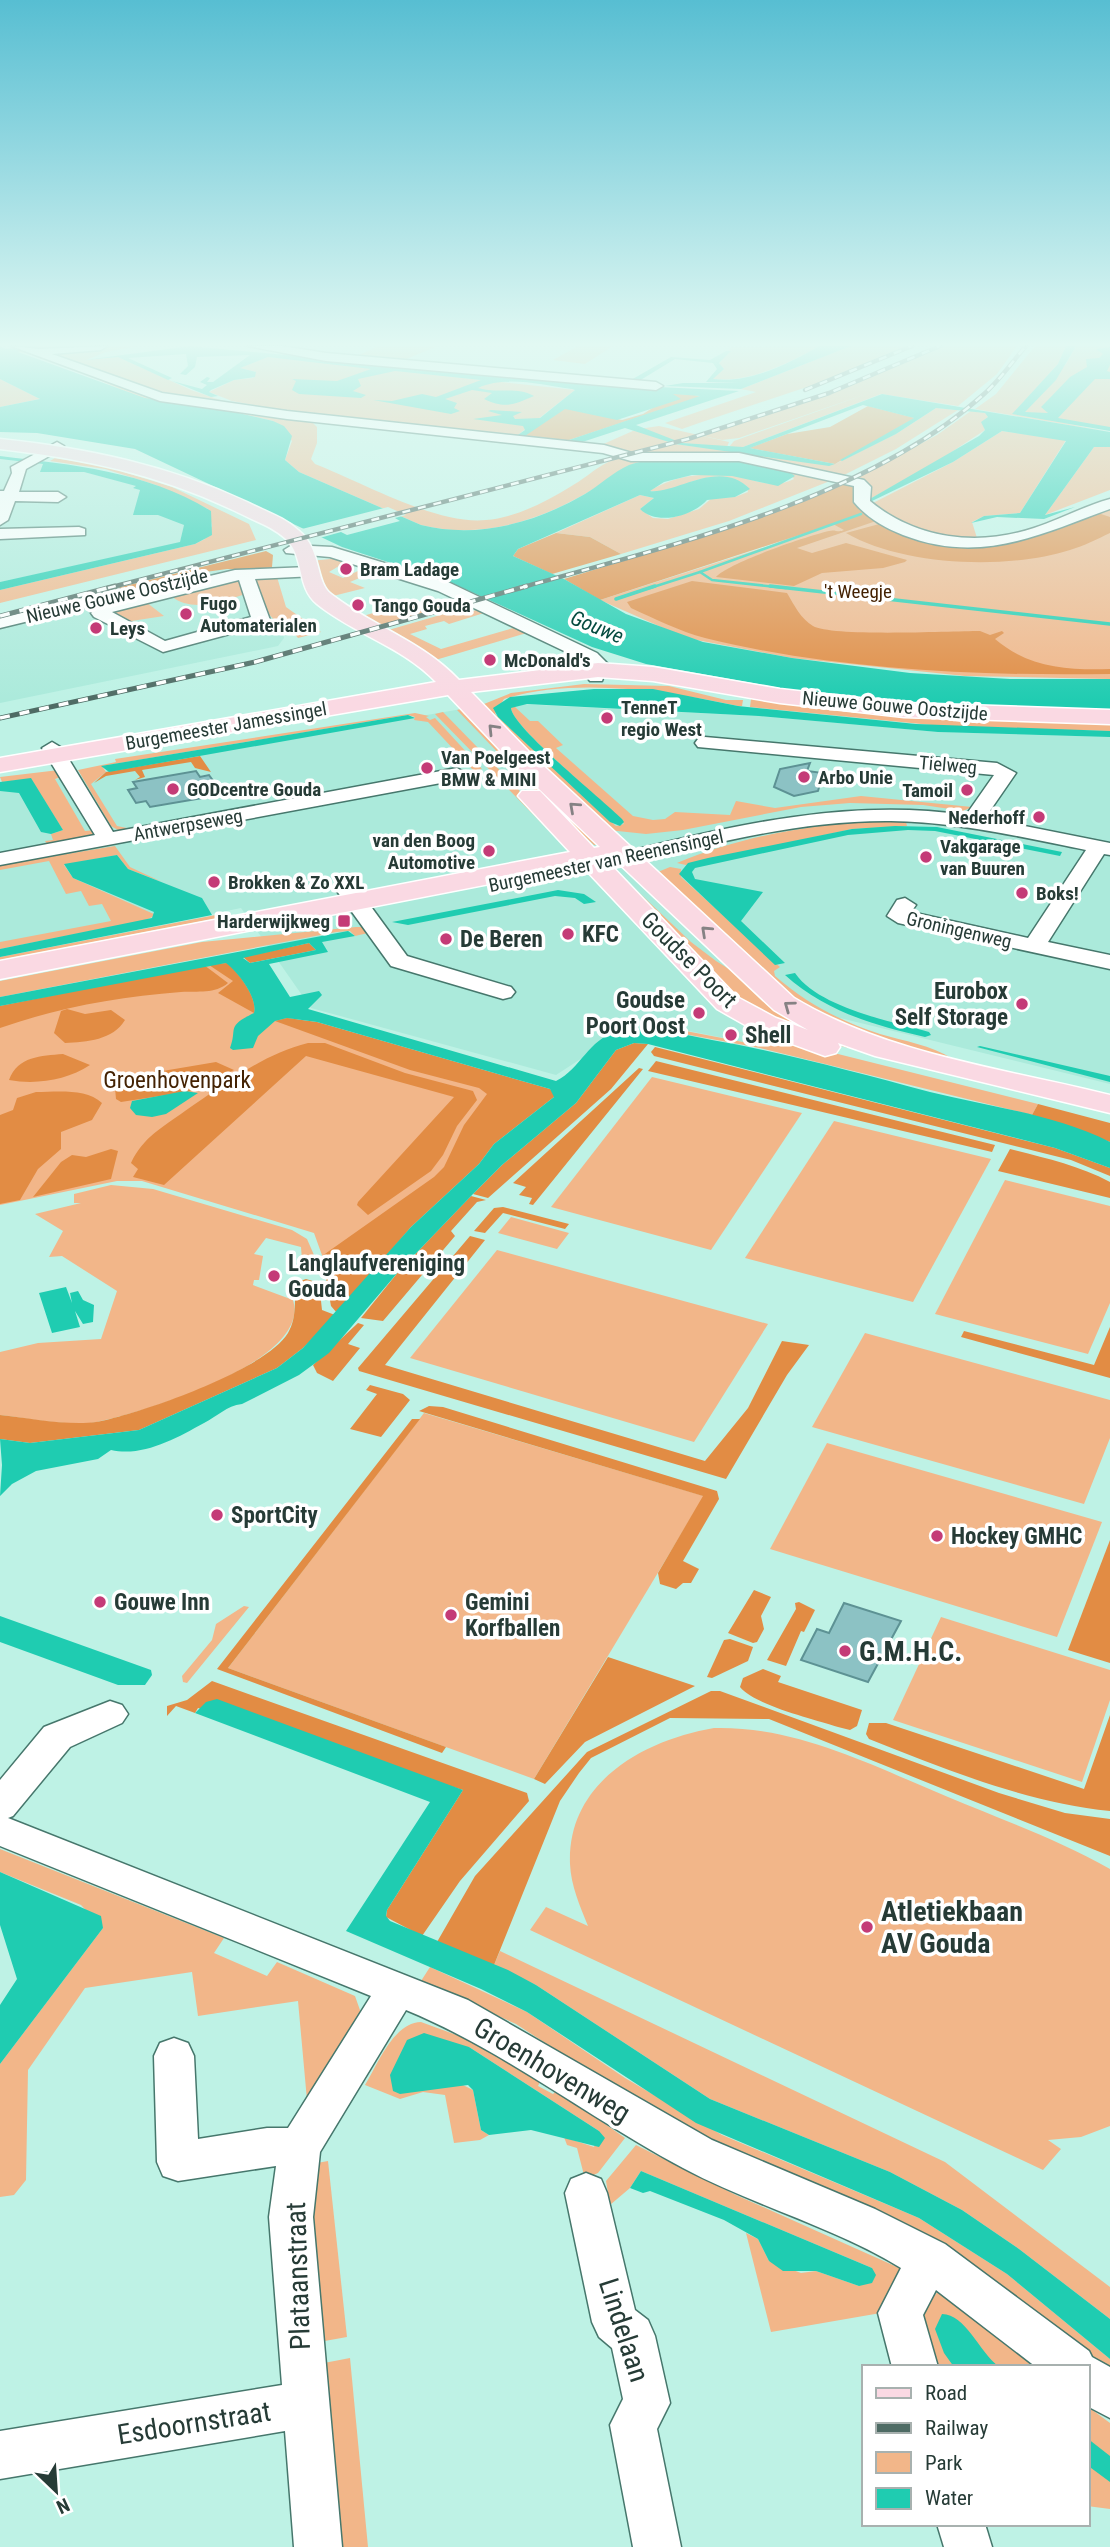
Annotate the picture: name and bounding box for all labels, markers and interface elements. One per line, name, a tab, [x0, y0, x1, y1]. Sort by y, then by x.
place label: Bram Ladage	[360, 558, 459, 581]
marker: Bram Ladage	[338, 561, 354, 577]
street label: Nieuwe Gouwe Oostzijde	[24, 564, 210, 628]
park label: 't Weegje	[824, 580, 892, 603]
place label: Fugo Automaterialen	[200, 592, 317, 637]
place label: Tango Gouda	[372, 594, 471, 617]
marker: Tango Gouda	[350, 597, 366, 613]
marker: Fugo Automaterialen	[178, 606, 194, 622]
water label: Gouwe	[567, 606, 627, 648]
place label: Leys	[110, 617, 145, 640]
marker: Leys	[88, 620, 104, 636]
place label: McDonald's	[504, 649, 591, 672]
marker: McDonald's	[482, 652, 498, 668]
street label: Nieuwe Gouwe Oostzijde	[801, 686, 989, 726]
place label: TenneT regio West	[621, 696, 702, 741]
street label: Burgemeester Jamessingel	[124, 697, 328, 755]
marker: TenneT regio West	[599, 710, 615, 726]
one-way arrow	[489, 724, 502, 737]
place label: Van Poelgeest BMW & MINI	[441, 746, 551, 791]
street label: Tielweg	[918, 751, 978, 779]
marker: Van Poelgeest BMW & MINI	[419, 760, 435, 776]
place label: Arbo Unie	[818, 766, 893, 789]
marker: Arbo Unie	[796, 769, 812, 785]
place label: GODcentre Gouda	[187, 778, 321, 801]
place label: Tamoil	[902, 779, 953, 802]
marker: GODcentre Gouda	[165, 781, 181, 797]
marker: Tamoil	[959, 782, 975, 798]
one-way arrow	[569, 803, 582, 815]
street label: Antwerpseweg	[132, 804, 244, 846]
place label: Nederhoff	[948, 806, 1026, 829]
marker: Nederhoff	[1031, 809, 1047, 825]
street label: Burgemeester van Reenensingel	[486, 825, 726, 897]
place label: van den Boog Automotive	[373, 829, 475, 874]
place label: Vakgarage van Buuren	[940, 835, 1025, 880]
marker: van den Boog Automotive	[481, 843, 497, 859]
marker: Vakgarage van Buuren	[918, 849, 934, 865]
place label: Brokken & Zo XXL	[228, 871, 364, 894]
marker: Brokken & Zo XXL	[206, 874, 222, 890]
place label: Boks!	[1036, 882, 1079, 905]
marker: Boks!	[1014, 885, 1030, 901]
street label: Goudse Poort	[636, 907, 742, 1013]
street label: Groningenweg	[904, 907, 1014, 953]
place label: Harderwijkweg	[217, 910, 330, 933]
marker: Harderwijkweg	[336, 913, 352, 929]
place label: KFC	[582, 921, 619, 948]
place label: De Beren	[460, 926, 543, 953]
marker: KFC	[560, 926, 576, 942]
one-way arrow	[701, 927, 714, 940]
marker: De Beren	[438, 931, 454, 947]
place label: Eurobox Self Storage	[895, 978, 1009, 1031]
place label: Goudse Poort Oost	[586, 987, 685, 1040]
marker: Eurobox Self Storage	[1014, 996, 1030, 1012]
one-way arrow	[784, 1002, 797, 1014]
marker: Goudse Poort Oost	[691, 1005, 707, 1021]
place label: Shell	[745, 1022, 791, 1049]
marker: Shell	[723, 1027, 739, 1043]
park label: Groenhovenpark	[103, 1067, 251, 1094]
place label: Langlaufvereniging Gouda	[288, 1250, 465, 1303]
marker: Langlaufvereniging Gouda	[266, 1268, 282, 1284]
place label: SportCity	[231, 1502, 318, 1529]
marker: SportCity	[209, 1507, 225, 1523]
place label: Hockey GMHC	[951, 1523, 1082, 1550]
marker: Hockey GMHC	[929, 1528, 945, 1544]
place label: Gouwe Inn	[114, 1589, 210, 1616]
place label: Gemini Korfballen	[465, 1589, 560, 1642]
marker: Gouwe Inn	[92, 1594, 108, 1610]
marker: Gemini Korfballen	[443, 1607, 459, 1623]
place label: G.M.H.C.	[859, 1635, 962, 1668]
marker: G.M.H.C.	[837, 1643, 853, 1659]
place label: Atletiekbaan AV Gouda	[881, 1895, 1023, 1960]
marker: Atletiekbaan AV Gouda	[859, 1919, 875, 1935]
street label: Groenhovenweg	[468, 2010, 636, 2130]
street label: Plataanstraat	[279, 2201, 317, 2351]
street label: Lindelaan	[592, 2274, 656, 2386]
legend	[862, 2365, 1089, 2526]
text: Road	[925, 2381, 967, 2405]
street label: Esdoornstraat	[115, 2395, 273, 2451]
text: Railway	[925, 2416, 988, 2440]
text: Park	[925, 2451, 963, 2475]
north arrow	[21, 2456, 91, 2526]
text: Water	[925, 2486, 973, 2510]
text: N	[53, 2493, 73, 2519]

